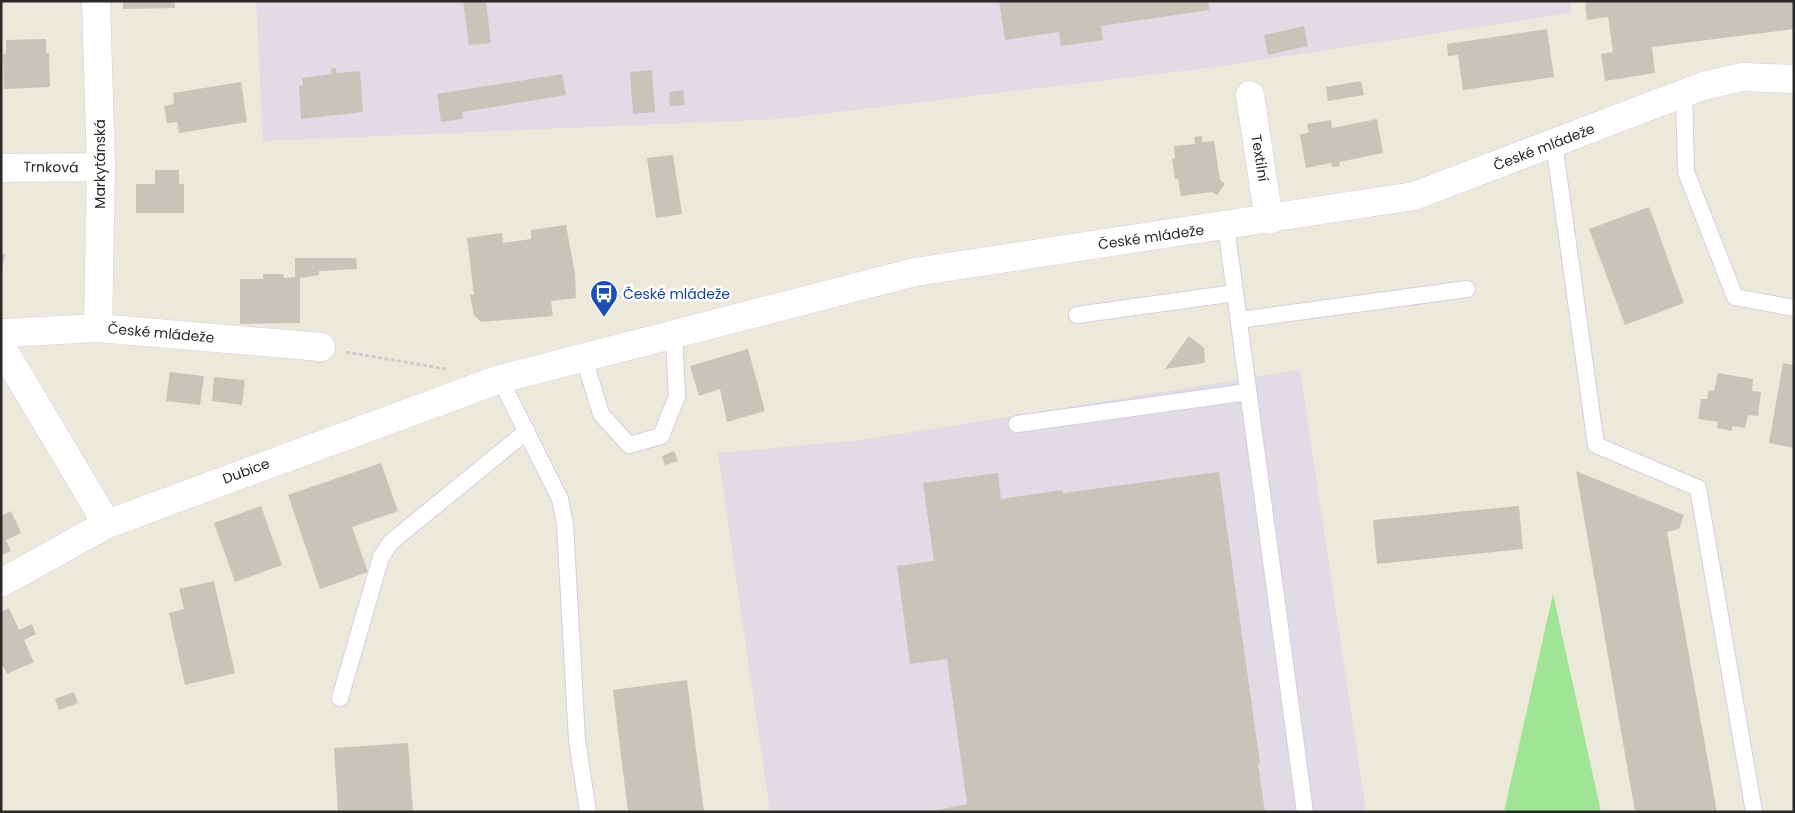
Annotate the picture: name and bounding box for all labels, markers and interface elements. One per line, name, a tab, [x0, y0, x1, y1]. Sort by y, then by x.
street label: České mládeže	[1490, 118, 1598, 176]
street label: Markytánská	[90, 119, 110, 209]
street label: Textilní	[1246, 133, 1274, 183]
street label: Trnková	[23, 157, 79, 177]
street label: České mládeže	[1097, 220, 1206, 254]
bus stop icon: České mládeže	[589, 279, 619, 318]
place label: České mládeže	[623, 284, 730, 304]
street label: České mládeže	[107, 318, 215, 348]
street label: Dubice	[220, 453, 273, 489]

